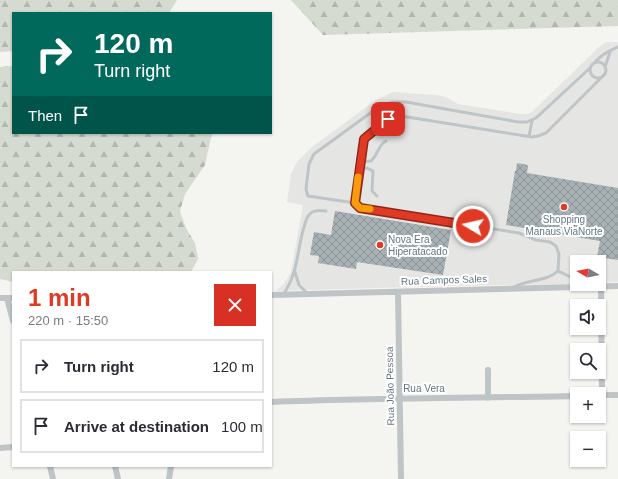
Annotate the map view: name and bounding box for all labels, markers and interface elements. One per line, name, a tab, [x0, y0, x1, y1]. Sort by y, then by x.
icon: right	[28, 28, 80, 80]
text: 120 m	[94, 28, 173, 59]
text: Turn right	[94, 61, 170, 81]
pin	[371, 102, 405, 136]
icon: arrive	[70, 104, 92, 126]
text: Then	[28, 107, 62, 124]
icon: arrive	[377, 108, 399, 130]
marker: Shopping Manaus ViaNorte	[559, 202, 569, 212]
position arrow	[452, 205, 494, 247]
place label: Shopping Manaus ViaNorte	[525, 214, 603, 237]
place label: Nova Era Hiperatacado	[388, 234, 448, 257]
marker: Nova Era Hiperatacado	[375, 240, 385, 250]
north arrow	[570, 255, 606, 291]
map controls	[570, 255, 606, 467]
street label: Rua Campos Sales	[401, 273, 487, 287]
text: 1 min	[28, 284, 91, 311]
button: close	[214, 284, 256, 326]
button: sound	[570, 299, 606, 335]
text: 220 m · 15:50	[28, 313, 108, 328]
button: search	[570, 343, 606, 379]
street label: Rua João Pessoa	[384, 346, 396, 426]
icon: right	[30, 355, 52, 377]
text: Turn right	[64, 358, 134, 375]
text: 120 m	[212, 358, 254, 375]
street label: Rua Vera	[403, 383, 445, 394]
button: +	[570, 387, 606, 423]
icon: arrive	[30, 415, 52, 437]
text: Arrive at destination	[64, 418, 209, 435]
text: 100 m	[221, 418, 263, 435]
button: −	[570, 431, 606, 467]

